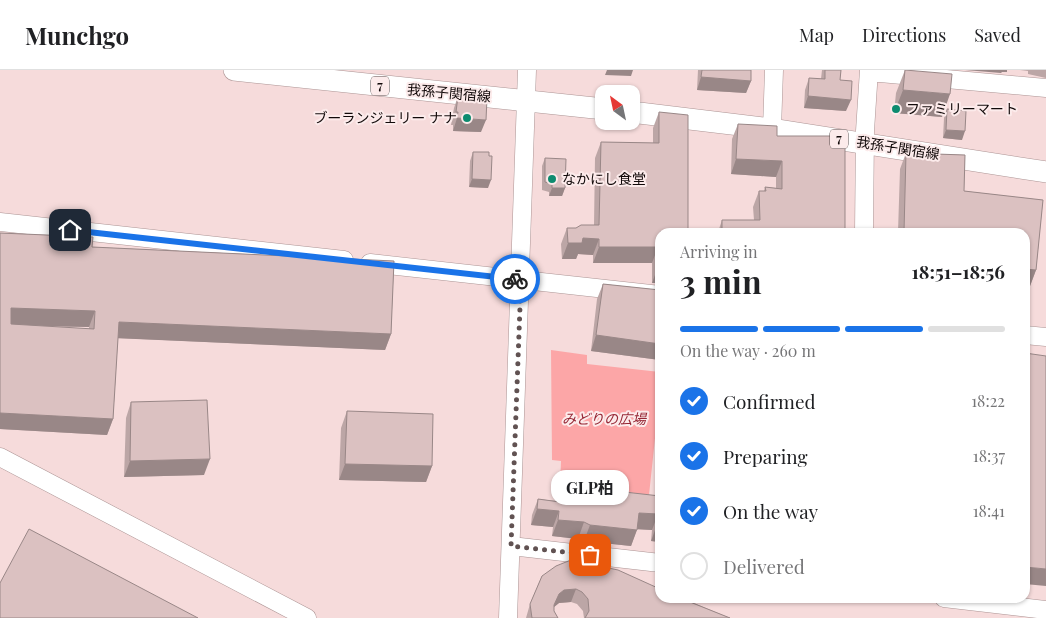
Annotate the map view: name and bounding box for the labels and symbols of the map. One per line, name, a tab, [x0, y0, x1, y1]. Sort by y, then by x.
road number: 7	[371, 77, 389, 96]
street label: 我孫子関宿線	[406, 79, 492, 106]
north arrow	[595, 85, 640, 130]
place label: ファミリーマート	[906, 99, 1018, 118]
marker: ファミリーマート	[890, 103, 902, 115]
place label: ブーランジェリー ナナ	[314, 108, 457, 127]
marker: ブーランジェリー ナナ	[461, 112, 473, 124]
road number: 7	[830, 130, 848, 148]
street label: 我孫子関宿線	[855, 132, 941, 163]
place label: なかにし食堂	[562, 169, 646, 188]
marker: なかにし食堂	[546, 173, 558, 185]
pin	[49, 209, 91, 251]
courier	[490, 254, 540, 304]
park label: みどりの広場	[562, 409, 648, 428]
callout: GLP柏	[551, 470, 629, 505]
pin	[569, 534, 611, 576]

